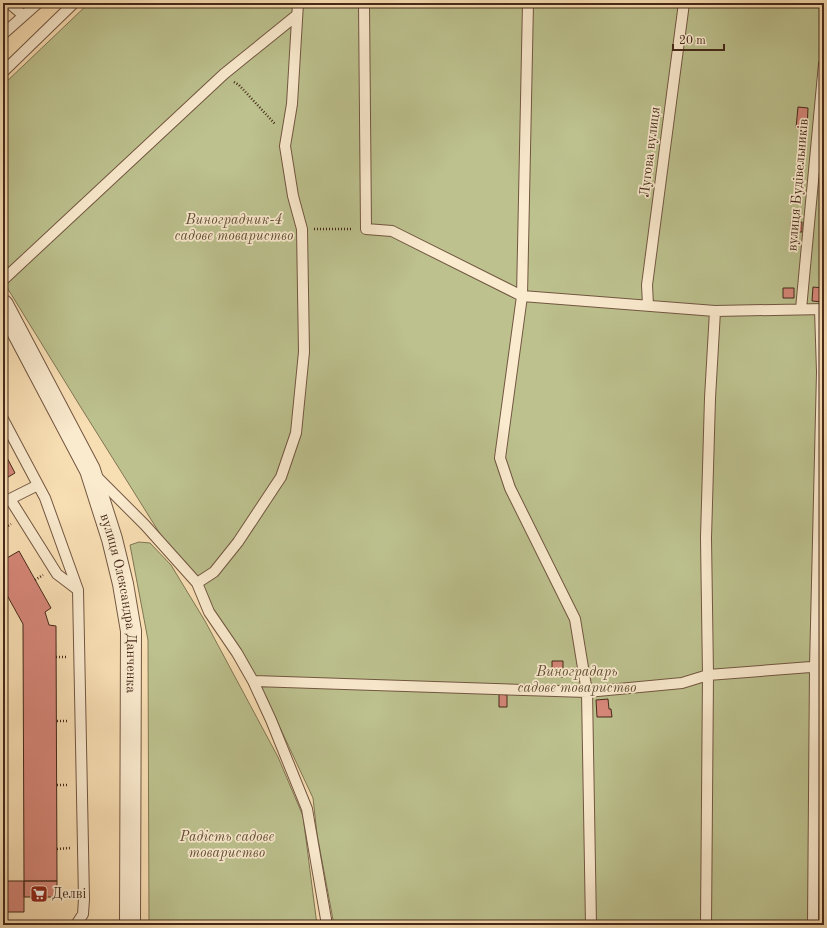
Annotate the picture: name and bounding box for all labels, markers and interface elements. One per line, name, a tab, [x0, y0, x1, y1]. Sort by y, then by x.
scale bar	[673, 26, 724, 52]
text: 20 m	[679, 35, 706, 47]
street label: Лугова вулиця	[638, 106, 662, 198]
street label: вулиця Будівельників	[785, 118, 811, 252]
park label: Виноградник-4 садове товариство	[175, 213, 293, 244]
street label: вулиця Олександра Данченка	[97, 512, 138, 693]
park label: Виноградарь садове товариство	[518, 665, 636, 696]
park label: Радість садове товариство	[179, 830, 274, 861]
supermarket icon: Делві	[29, 884, 49, 904]
place label: Делві	[52, 887, 87, 901]

